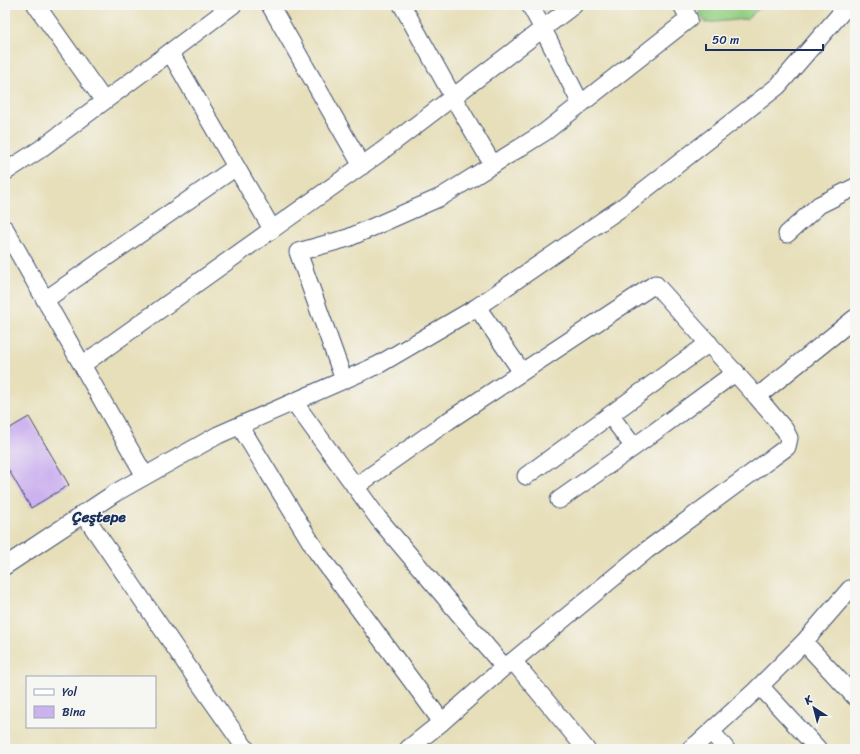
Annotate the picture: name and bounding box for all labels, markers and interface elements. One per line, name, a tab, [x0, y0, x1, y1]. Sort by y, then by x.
scale bar	[706, 26, 823, 52]
text: 50 m	[712, 29, 739, 51]
district label: Çeştepe	[71, 504, 126, 530]
legend	[26, 676, 156, 728]
text: Yol	[62, 681, 77, 703]
north arrow	[794, 688, 834, 728]
text: K	[799, 690, 818, 711]
text: Bina	[62, 701, 86, 723]

